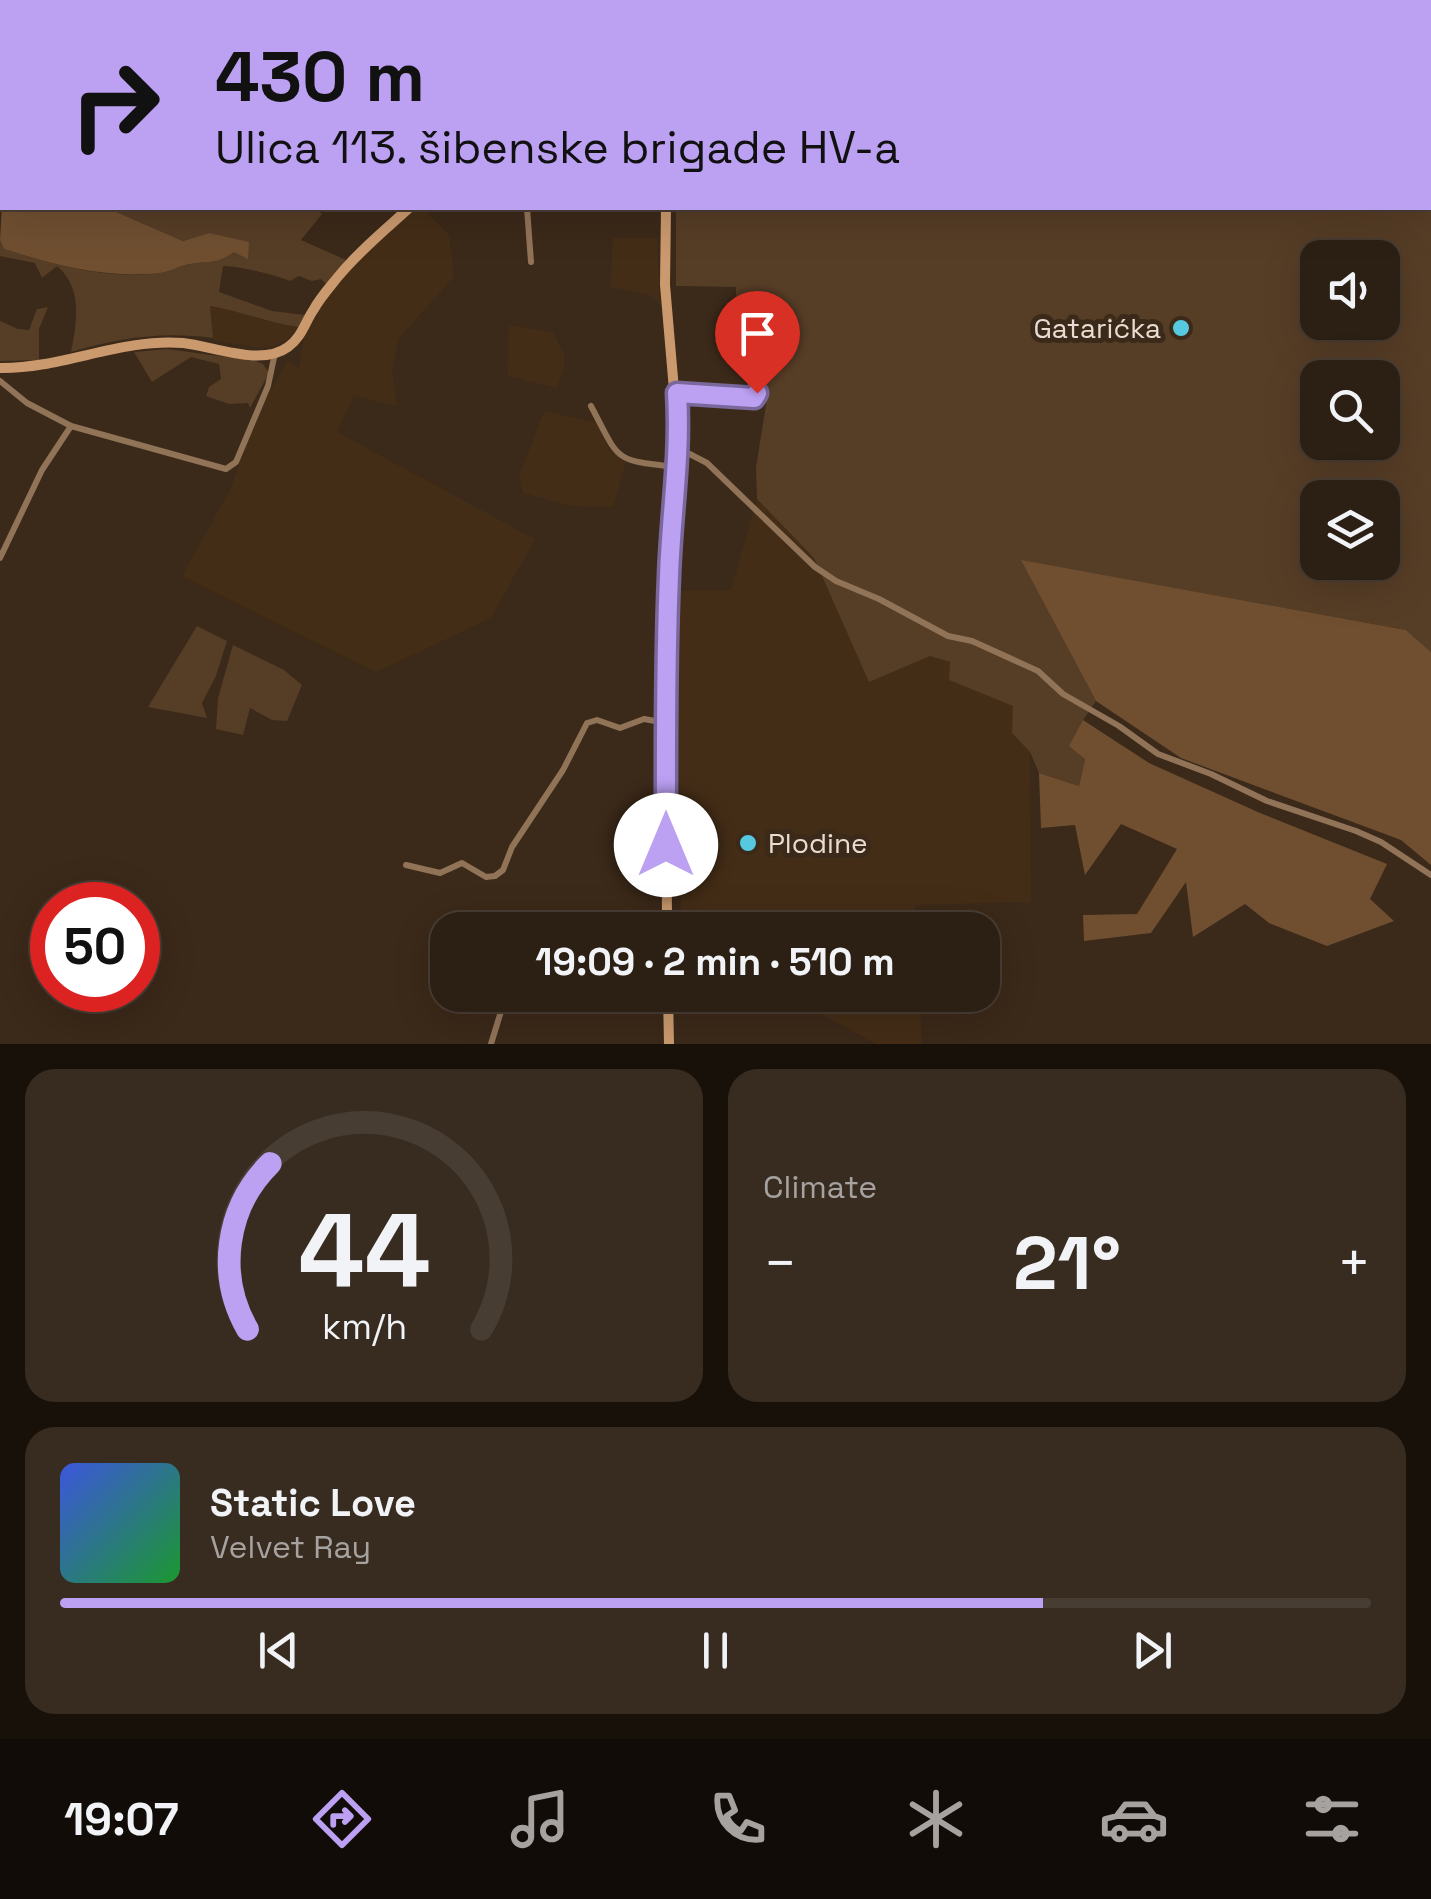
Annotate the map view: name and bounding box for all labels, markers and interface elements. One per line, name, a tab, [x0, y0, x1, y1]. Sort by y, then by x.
text: 430 m	[215, 32, 425, 121]
icon: right	[50, 40, 180, 170]
text: Ulica 113. šibenske brigade HV-a	[215, 119, 900, 176]
map controls	[1300, 240, 1400, 580]
button: sound	[1300, 240, 1400, 340]
pin	[715, 291, 800, 394]
icon: arrive	[730, 306, 785, 361]
place label: Gatarićka	[1033, 310, 1161, 346]
marker: Gatarićka	[1170, 317, 1192, 339]
button: search	[1300, 360, 1400, 460]
button: layers	[1300, 480, 1400, 580]
position arrow	[614, 793, 718, 897]
place label: Plodine	[768, 825, 868, 861]
marker: Plodine	[737, 832, 759, 854]
speed limit sign: 50	[30, 882, 160, 1012]
text: 19:09 · 2 min · 510 m	[535, 938, 895, 986]
text: Climate	[763, 1167, 877, 1207]
text: 44	[298, 1185, 430, 1317]
text: 21°	[1013, 1215, 1121, 1311]
text: −	[763, 1228, 797, 1298]
text: +	[1337, 1228, 1371, 1298]
text: km/h	[321, 1304, 407, 1349]
text: Static Love	[210, 1479, 416, 1527]
text: Velvet Ray	[210, 1527, 371, 1567]
icon: previous	[251, 1623, 306, 1678]
icon: pause	[688, 1623, 743, 1678]
icon: next	[1125, 1623, 1180, 1678]
icon: directions	[307, 1784, 377, 1854]
icon: music	[505, 1784, 575, 1854]
icon: phone	[703, 1784, 773, 1854]
icon: climate	[901, 1784, 971, 1854]
icon: car	[1099, 1784, 1169, 1854]
icon: filters	[1297, 1784, 1367, 1854]
text: 19:07	[64, 1791, 179, 1848]

